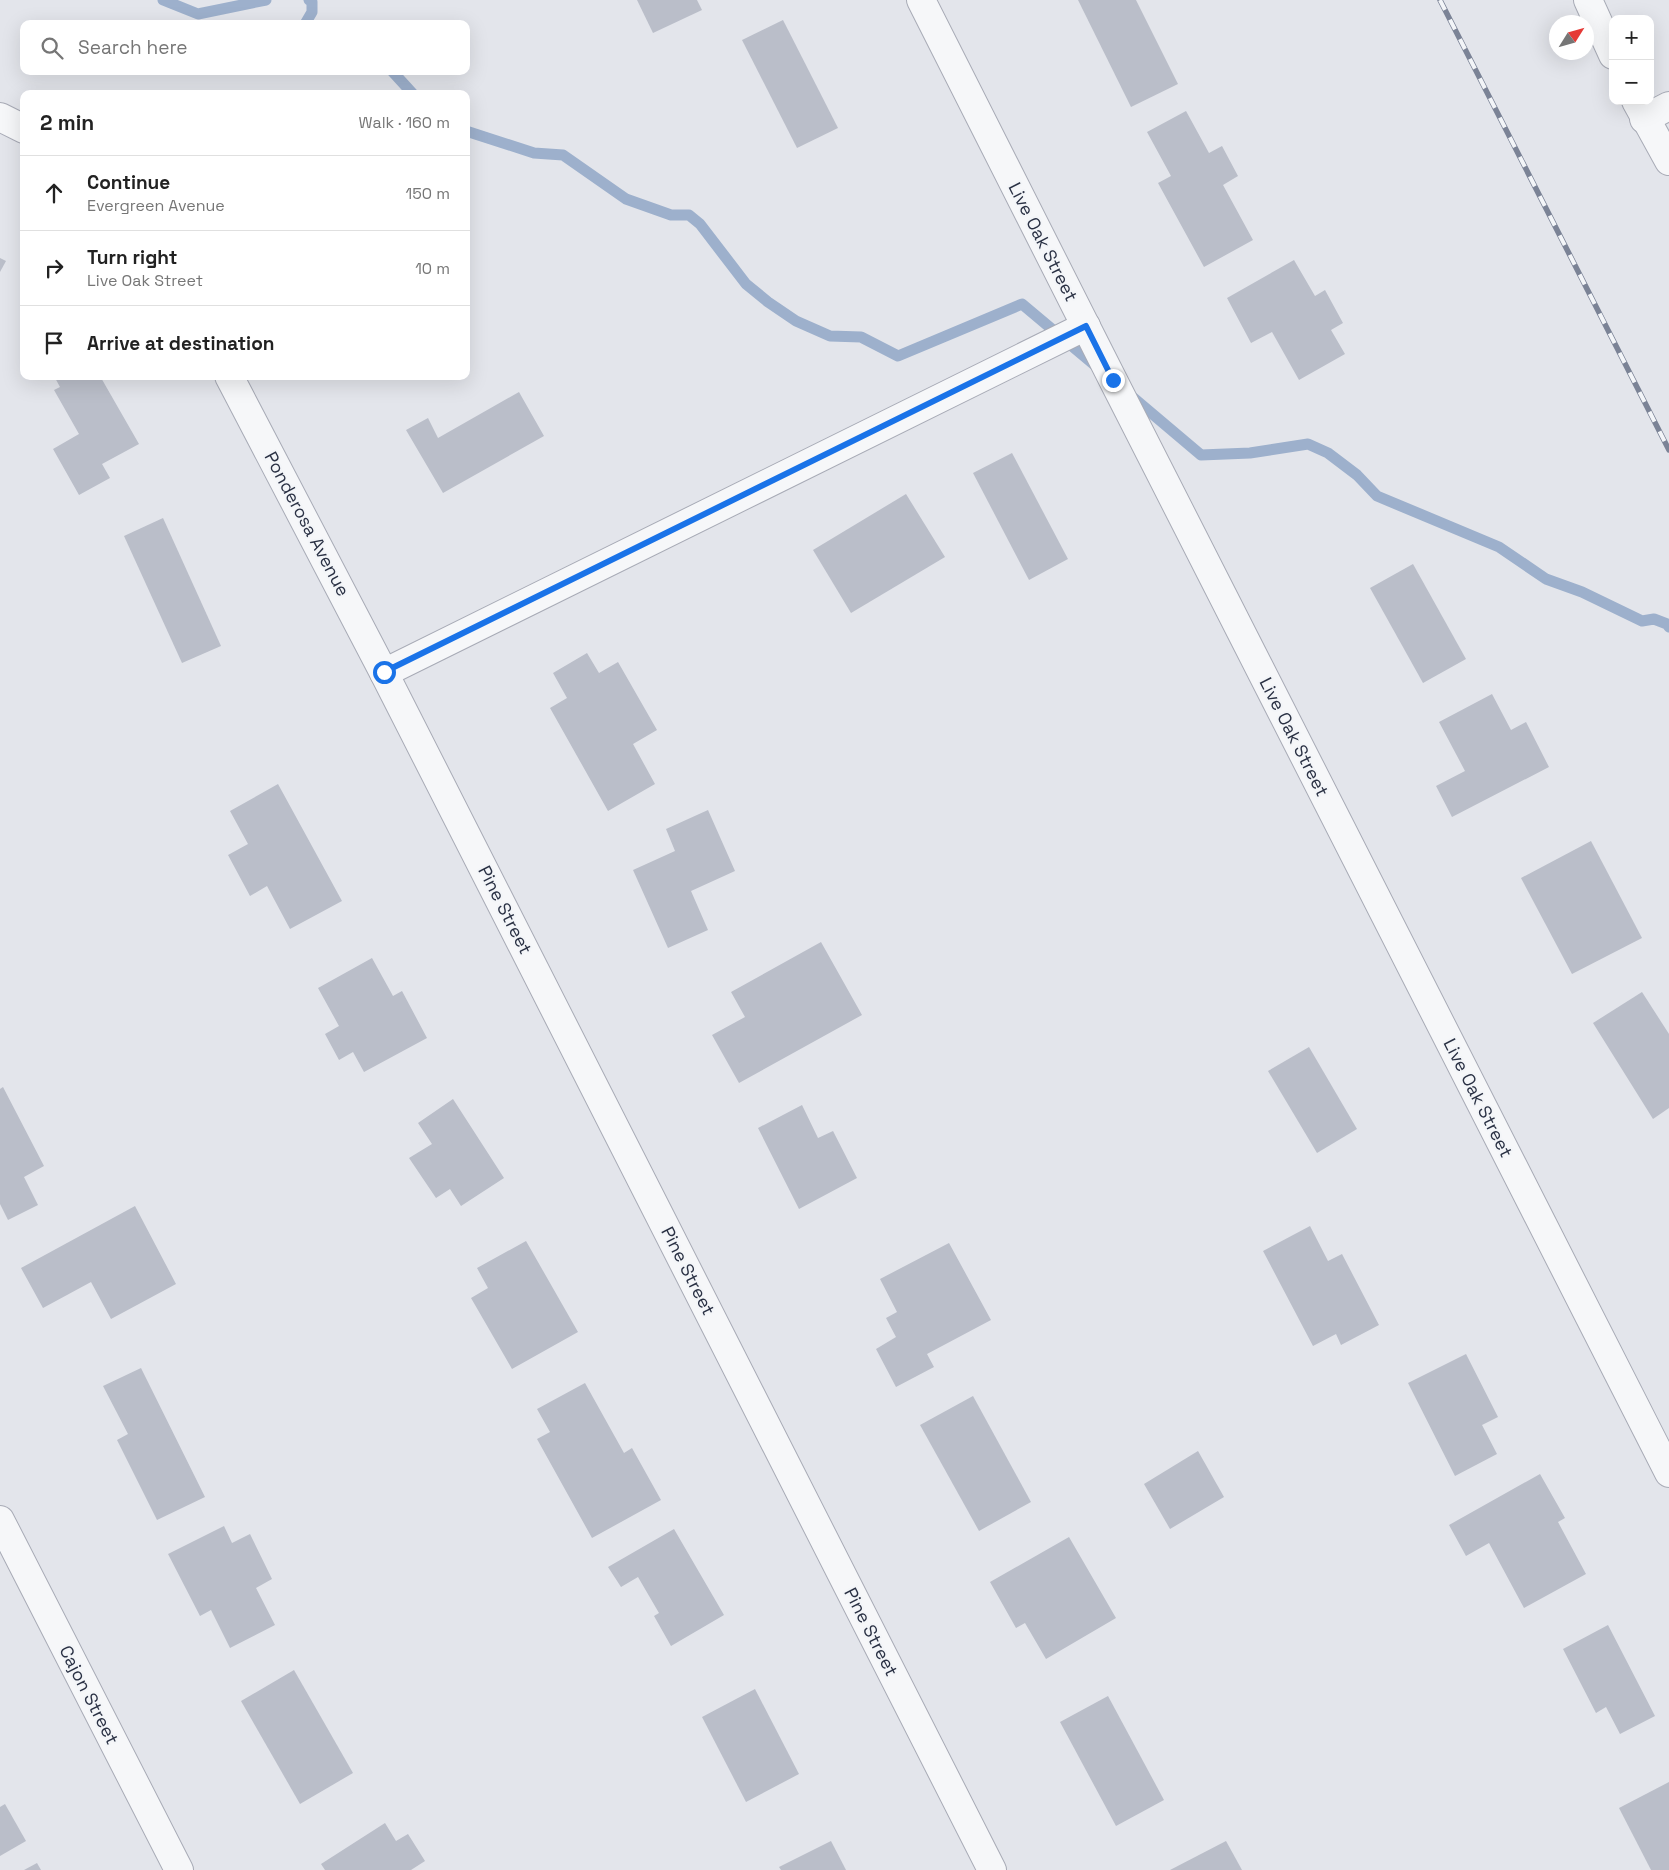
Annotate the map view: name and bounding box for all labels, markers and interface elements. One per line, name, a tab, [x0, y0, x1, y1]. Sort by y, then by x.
north arrow	[1549, 15, 1594, 60]
map controls	[1609, 15, 1654, 105]
button: +	[1609, 15, 1654, 60]
search box	[20, 20, 470, 75]
icon: search	[38, 34, 66, 62]
text: Search here	[78, 35, 188, 60]
button: −	[1609, 60, 1654, 105]
text: 2 min	[40, 109, 94, 136]
text: Walk · 160 m	[359, 112, 450, 133]
text: Continue	[87, 170, 170, 195]
street label: Live Oak Street	[1004, 178, 1083, 305]
icon: ahead	[40, 179, 68, 207]
text: 150 m	[406, 183, 450, 204]
text: Evergreen Avenue	[87, 195, 225, 216]
text: Turn right	[87, 245, 177, 270]
icon: right	[40, 254, 68, 282]
text: 10 m	[415, 258, 450, 279]
text: Live Oak Street	[87, 270, 203, 291]
icon: arrive	[40, 329, 68, 357]
text: Arrive at destination	[87, 331, 275, 356]
route end	[1102, 369, 1125, 392]
street label: Ponderosa Avenue	[260, 448, 355, 600]
route start	[373, 661, 396, 684]
street label: Live Oak Street	[1255, 673, 1334, 800]
street label: Pine Street	[473, 862, 538, 958]
street label: Live Oak Street	[1439, 1034, 1518, 1161]
street label: Pine Street	[656, 1223, 721, 1319]
street label: Pine Street	[839, 1584, 904, 1680]
street label: Cajon Street	[55, 1641, 124, 1748]

